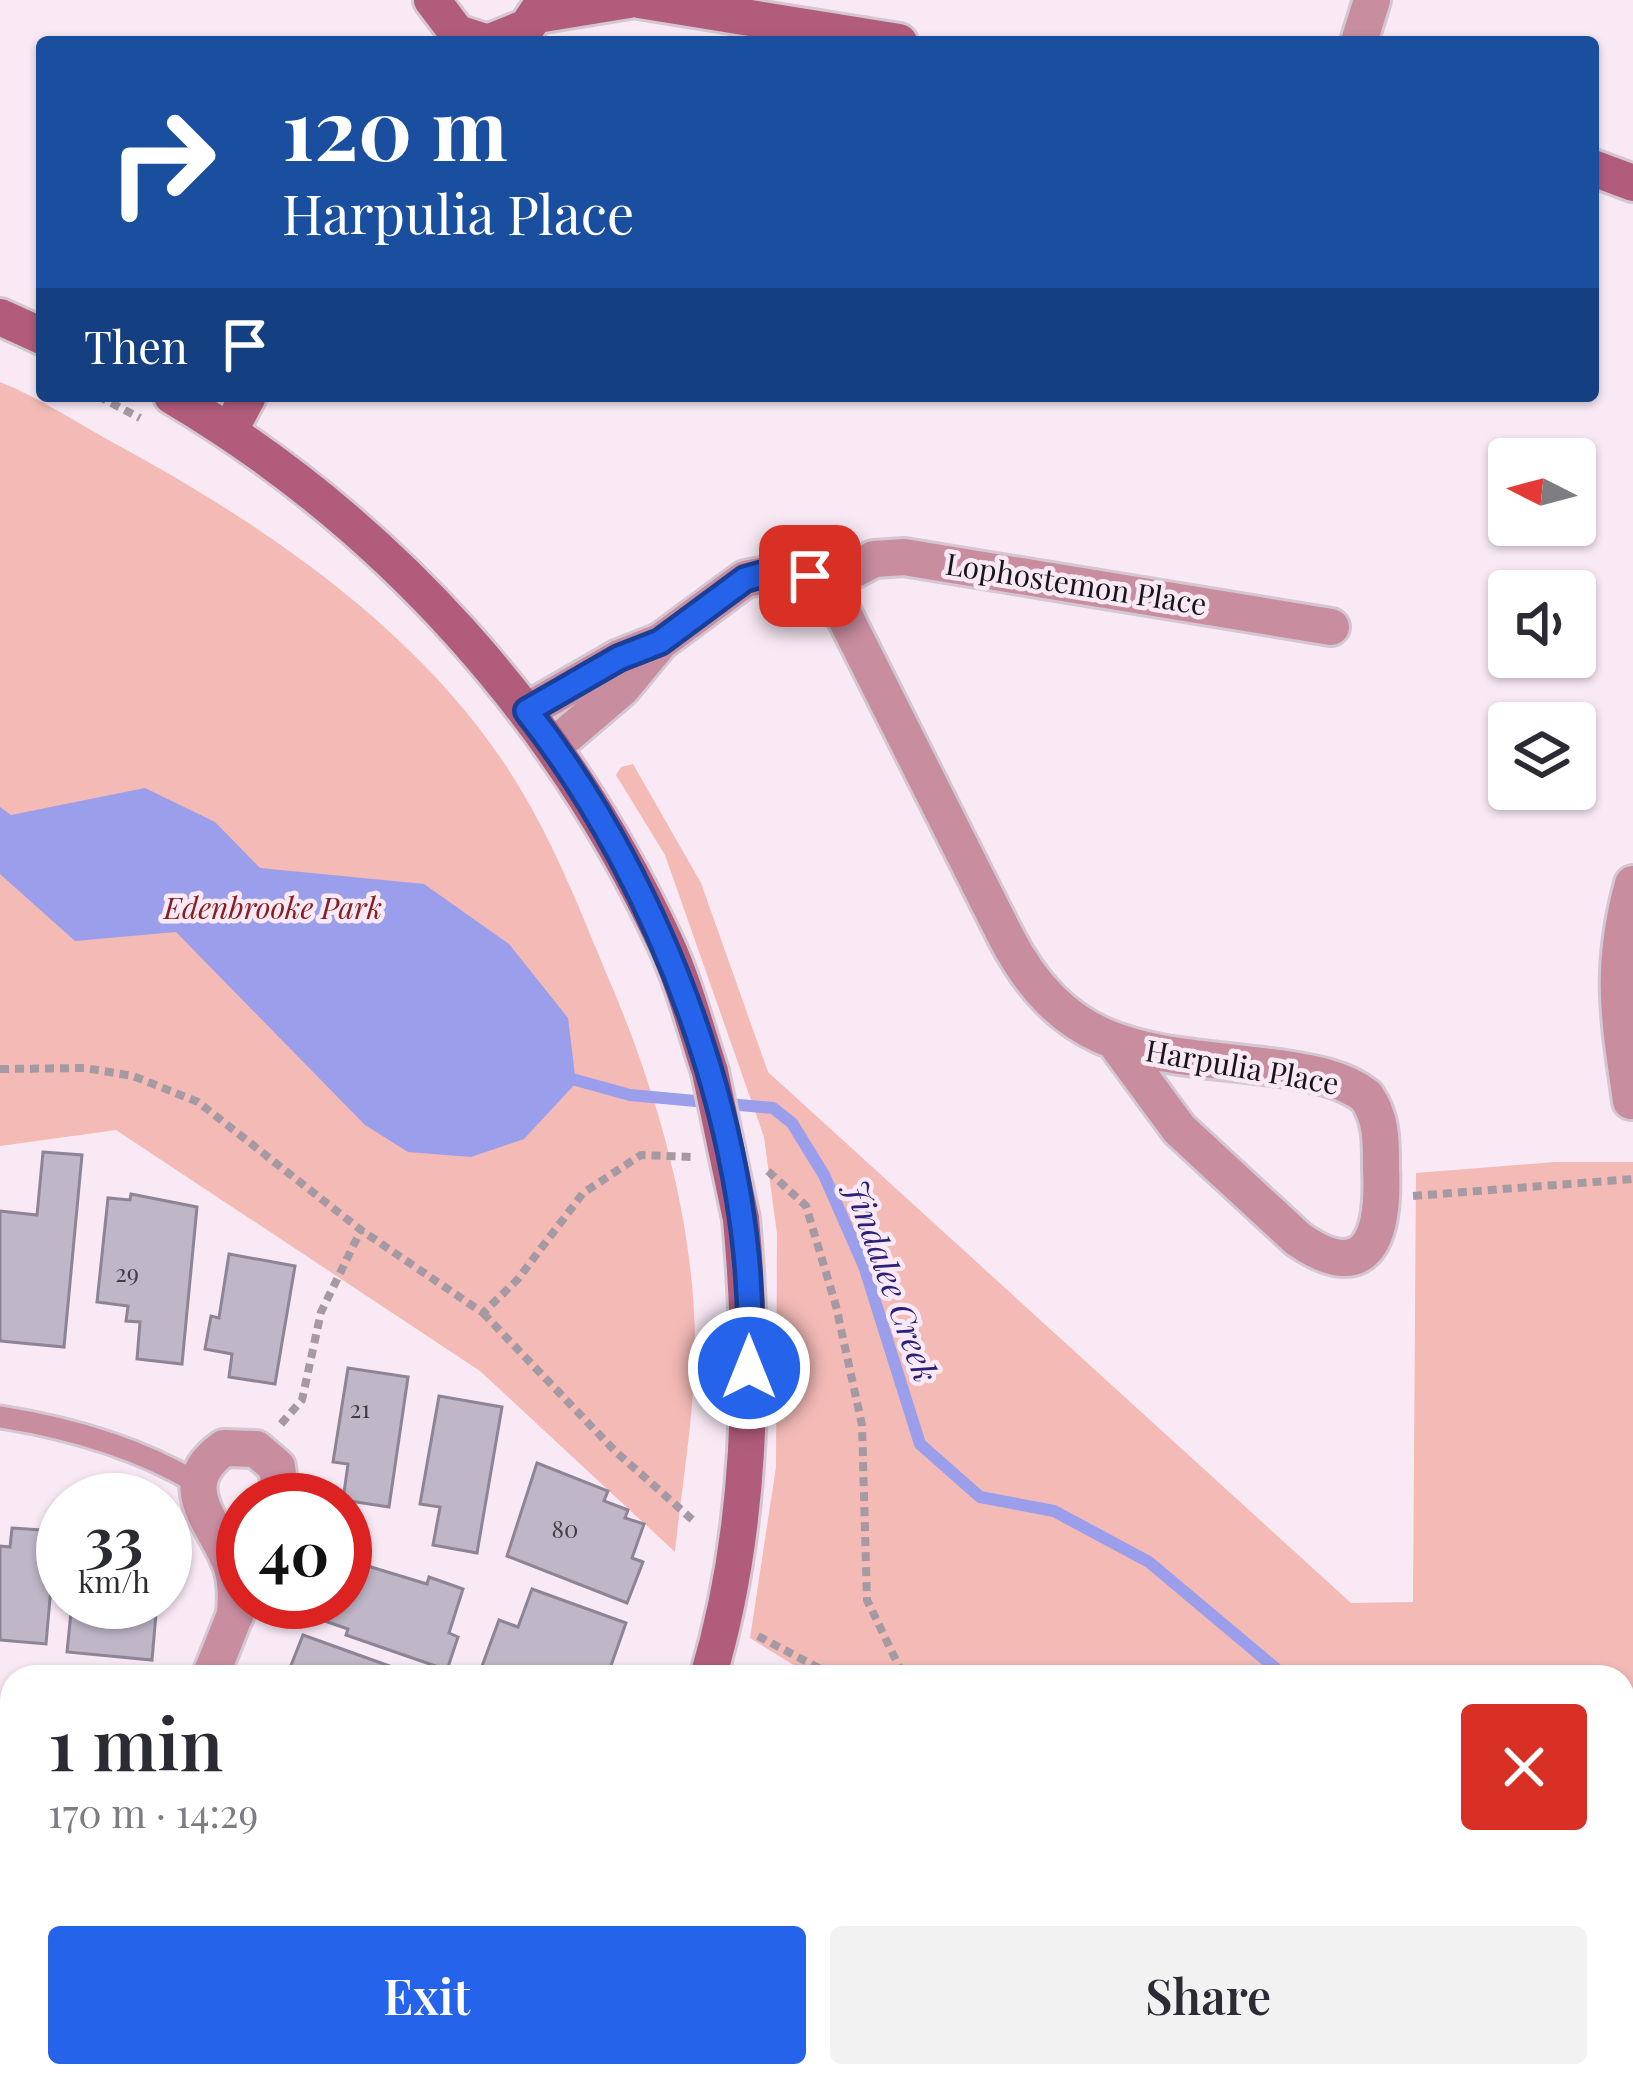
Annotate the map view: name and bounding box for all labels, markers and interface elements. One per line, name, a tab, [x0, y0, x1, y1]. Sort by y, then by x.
text: 120 m	[282, 70, 508, 182]
icon: right	[84, 84, 240, 240]
text: Harpulia Place	[282, 177, 634, 249]
icon: arrive	[212, 312, 278, 378]
text: Then	[84, 315, 188, 375]
north arrow	[1488, 438, 1596, 546]
map controls	[1488, 438, 1596, 810]
pin	[759, 525, 861, 627]
icon: arrive	[777, 543, 843, 609]
street label: Lophostemon Place	[943, 543, 1210, 623]
button: sound	[1488, 570, 1596, 678]
button: layers	[1488, 702, 1596, 810]
park label: Edenbrooke Park	[162, 887, 382, 927]
street label: Harpulia Place	[1143, 1029, 1342, 1103]
water label: Jindalee Creek	[836, 1173, 950, 1387]
house number: 29	[115, 1256, 139, 1288]
position arrow	[686, 1305, 812, 1431]
house number: 21	[350, 1392, 370, 1424]
speed limit sign: 40	[216, 1473, 372, 1629]
text: 33	[85, 1496, 143, 1576]
house number: 80	[552, 1512, 578, 1544]
text: km/h	[78, 1561, 150, 1601]
text: 1 min	[48, 1693, 223, 1789]
button: close	[1461, 1704, 1587, 1830]
text: 170 m · 14:29	[48, 1786, 258, 1838]
button: Exit	[48, 1926, 806, 2064]
button: Share	[830, 1926, 1587, 2064]

